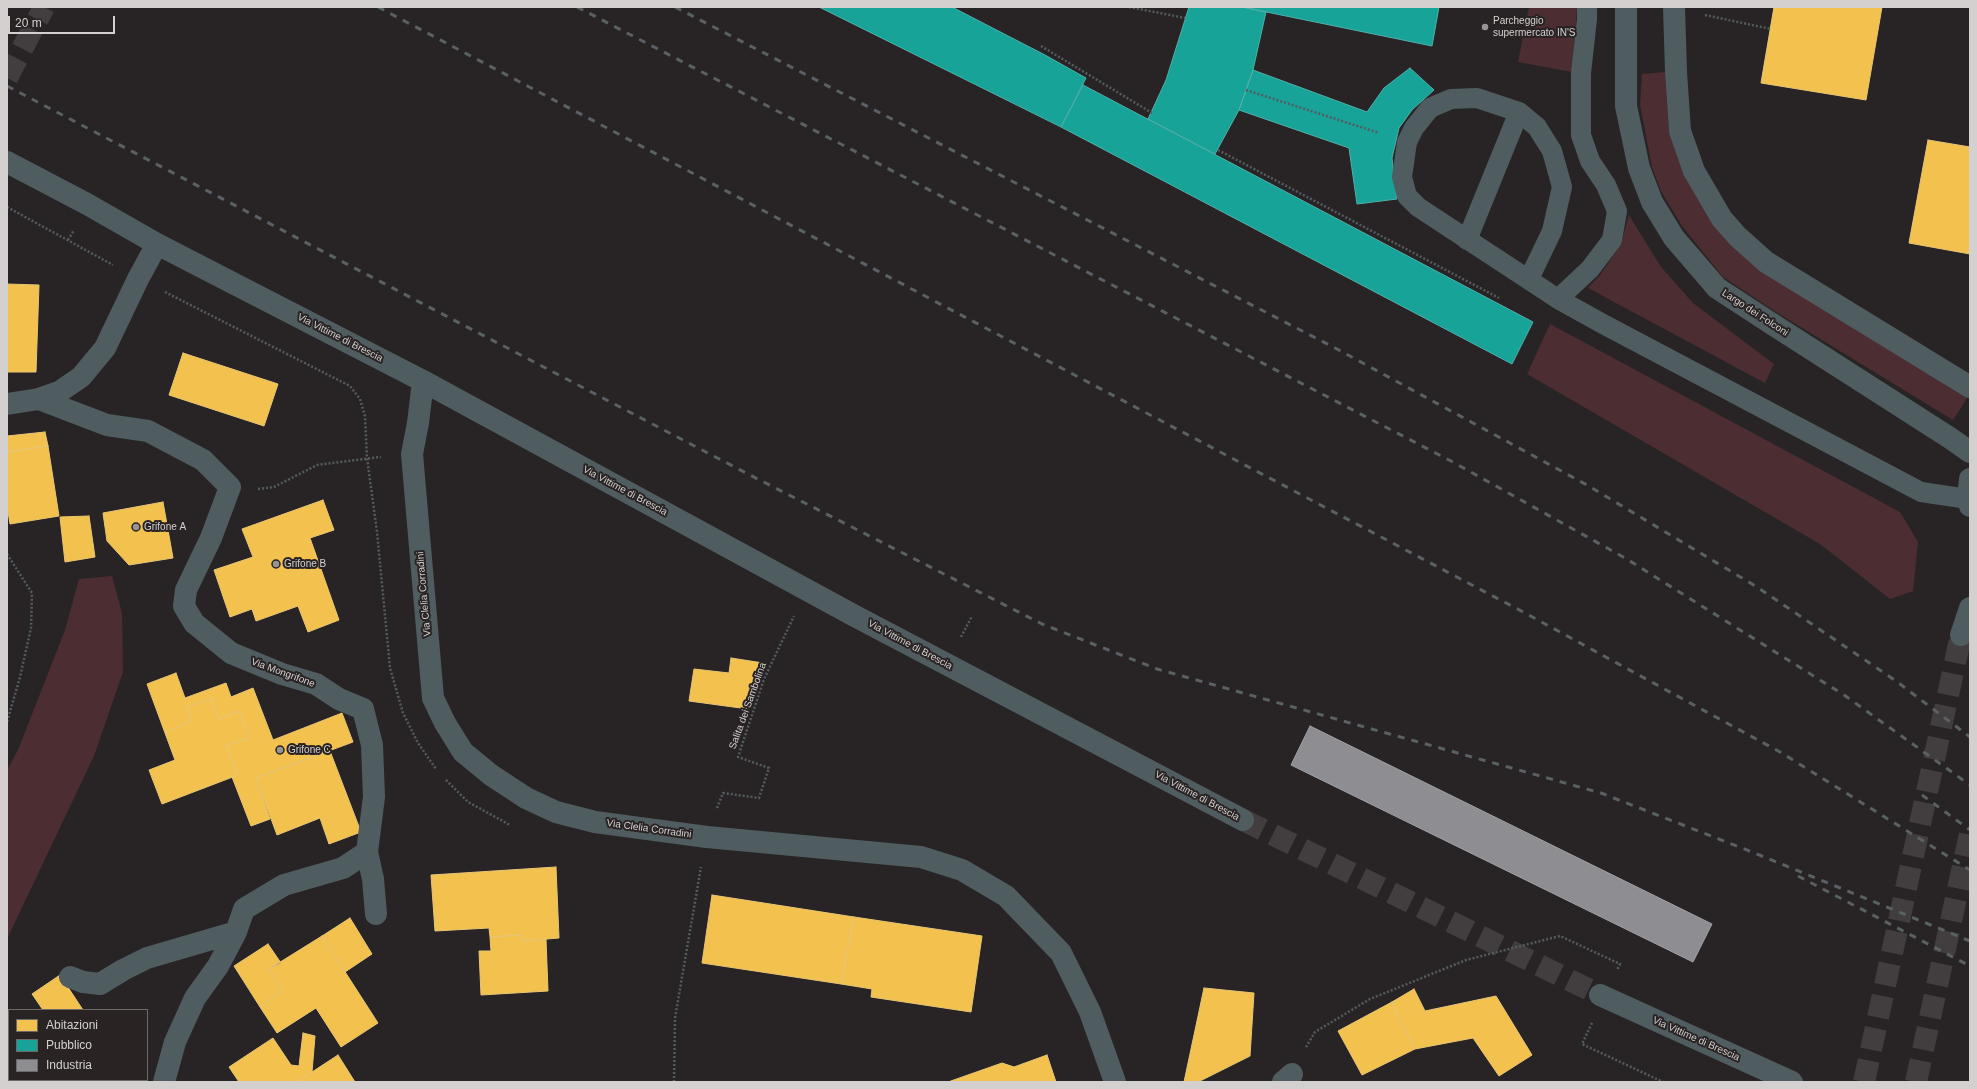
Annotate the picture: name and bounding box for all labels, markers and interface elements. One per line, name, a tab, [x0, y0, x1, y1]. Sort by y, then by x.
scale bar	[10, 8, 117, 34]
place label: Parcheggio supermercato IN'S	[1493, 15, 1575, 38]
text: 20 m	[15, 16, 42, 30]
marker: Parcheggio supermercato IN'S	[1480, 22, 1490, 32]
street label: Largo dei Folconi	[1720, 287, 1790, 339]
street label: Via Vittime di Brescia	[295, 311, 385, 365]
street label: Via Vittime di Brescia	[581, 464, 669, 518]
place label: Grifone A	[144, 521, 186, 533]
marker: Grifone A	[131, 522, 141, 532]
street label: Via Clelia Corradini	[414, 551, 434, 637]
place label: Grifone B	[284, 558, 326, 570]
marker: Grifone B	[271, 559, 281, 569]
street label: Via Vittime di Brescia	[866, 618, 954, 672]
street label: Via Mongrifone	[249, 656, 317, 690]
street label: Salita dei Sambolina	[727, 661, 769, 751]
place label: Grifone C	[288, 744, 331, 756]
marker: Grifone C	[275, 745, 285, 755]
street label: Via Vittime di Brescia	[1153, 769, 1241, 823]
street label: Via Clelia Corradini	[606, 817, 692, 841]
legend	[8, 1009, 148, 1081]
street label: Via Vittime di Brescia	[1651, 1014, 1741, 1064]
text: Abitazioni	[46, 1018, 98, 1032]
text: Pubblico	[46, 1038, 92, 1052]
text: Industria	[46, 1058, 92, 1072]

